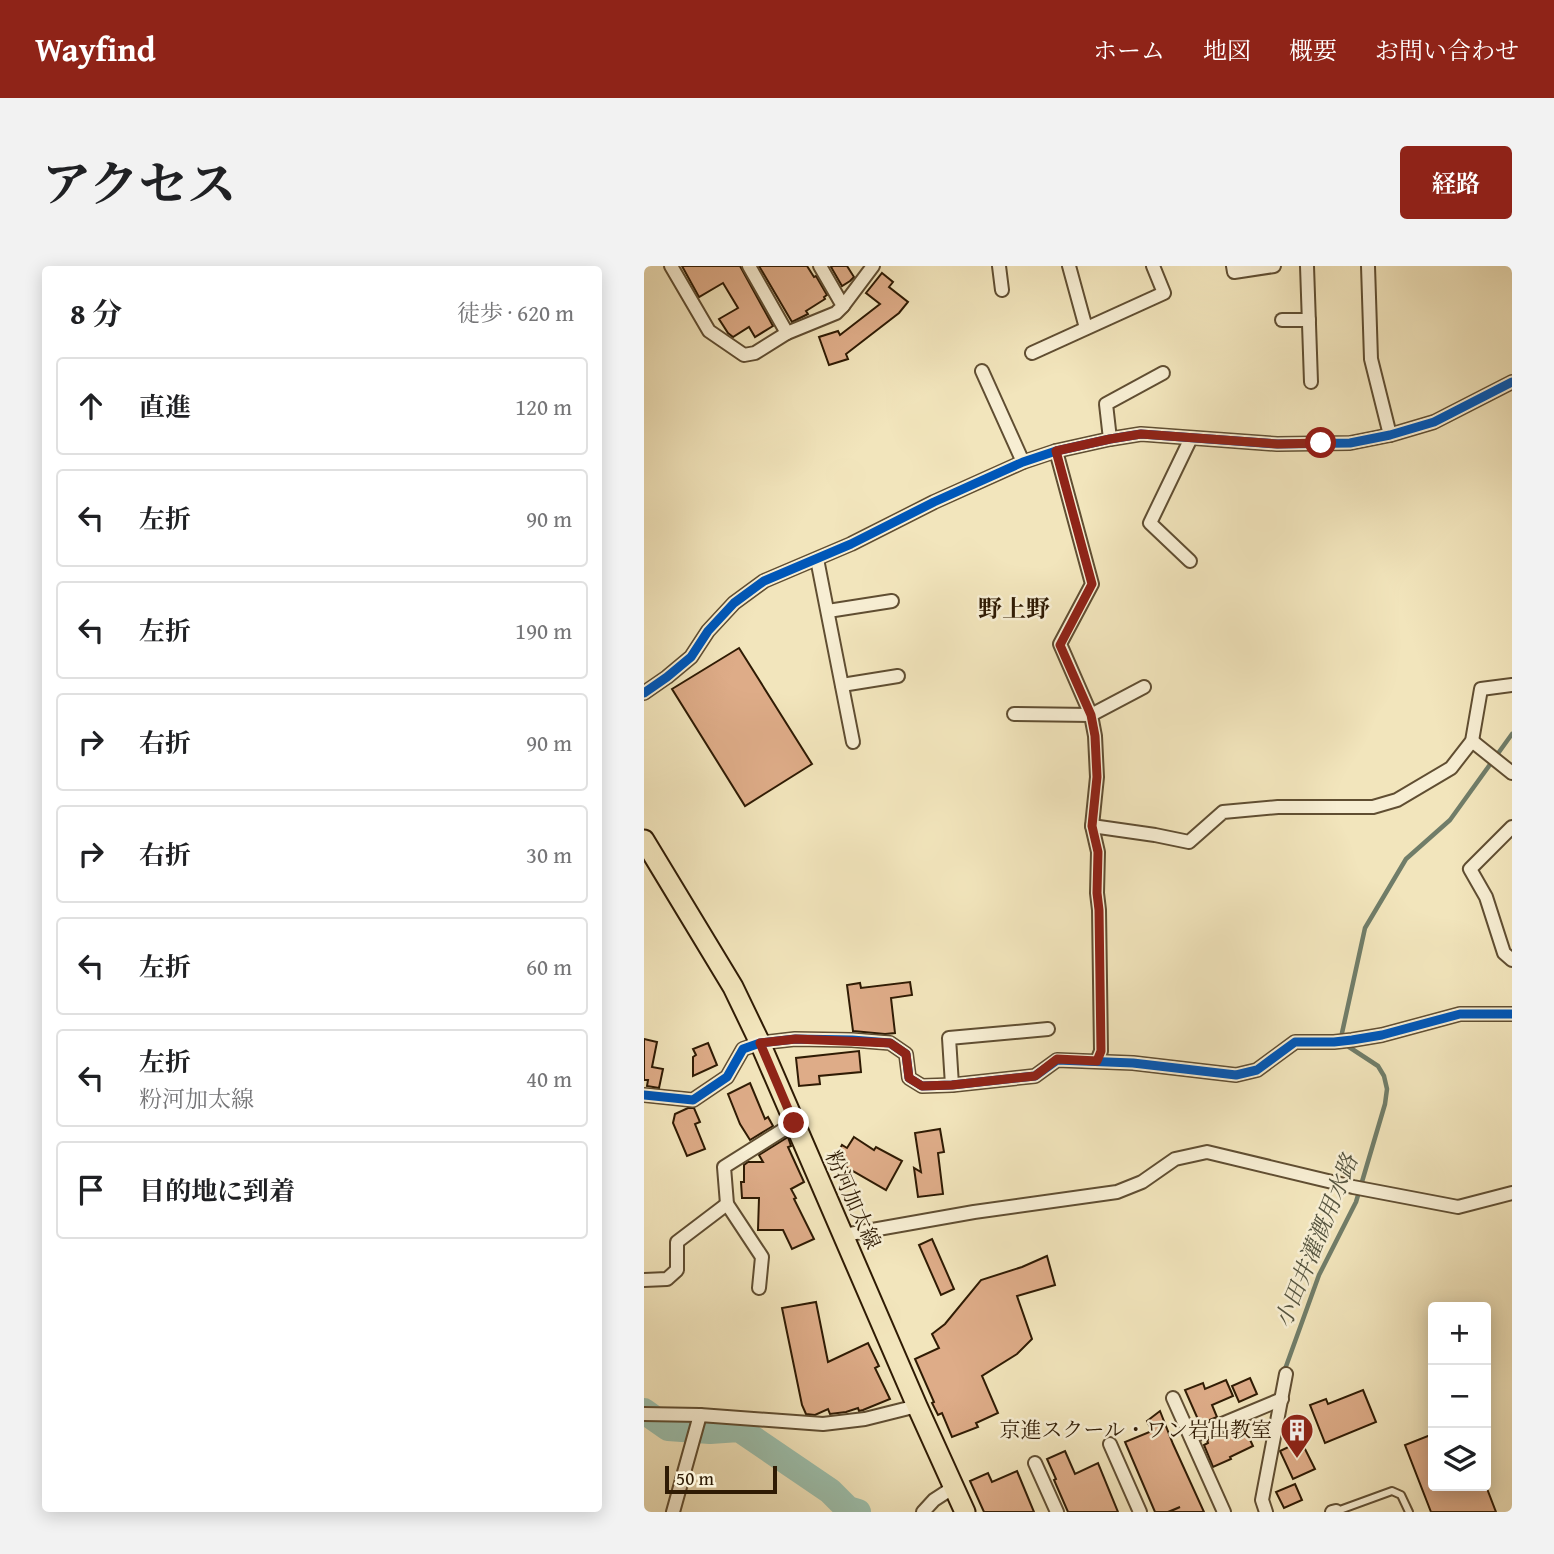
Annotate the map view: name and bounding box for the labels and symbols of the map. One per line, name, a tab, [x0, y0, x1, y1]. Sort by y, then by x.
route start	[1305, 427, 1336, 458]
district label: 野上野	[978, 591, 1050, 626]
route end	[778, 1107, 809, 1138]
street label: 粉河加太線	[818, 1146, 889, 1254]
water label: 小田井灌漑用水路	[1266, 1147, 1366, 1332]
building icon: 京進スクール・ワン岩出教室	[1278, 1411, 1316, 1460]
place label: 京進スクール・ワン岩出教室	[999, 1414, 1272, 1445]
scale bar	[665, 1463, 777, 1495]

